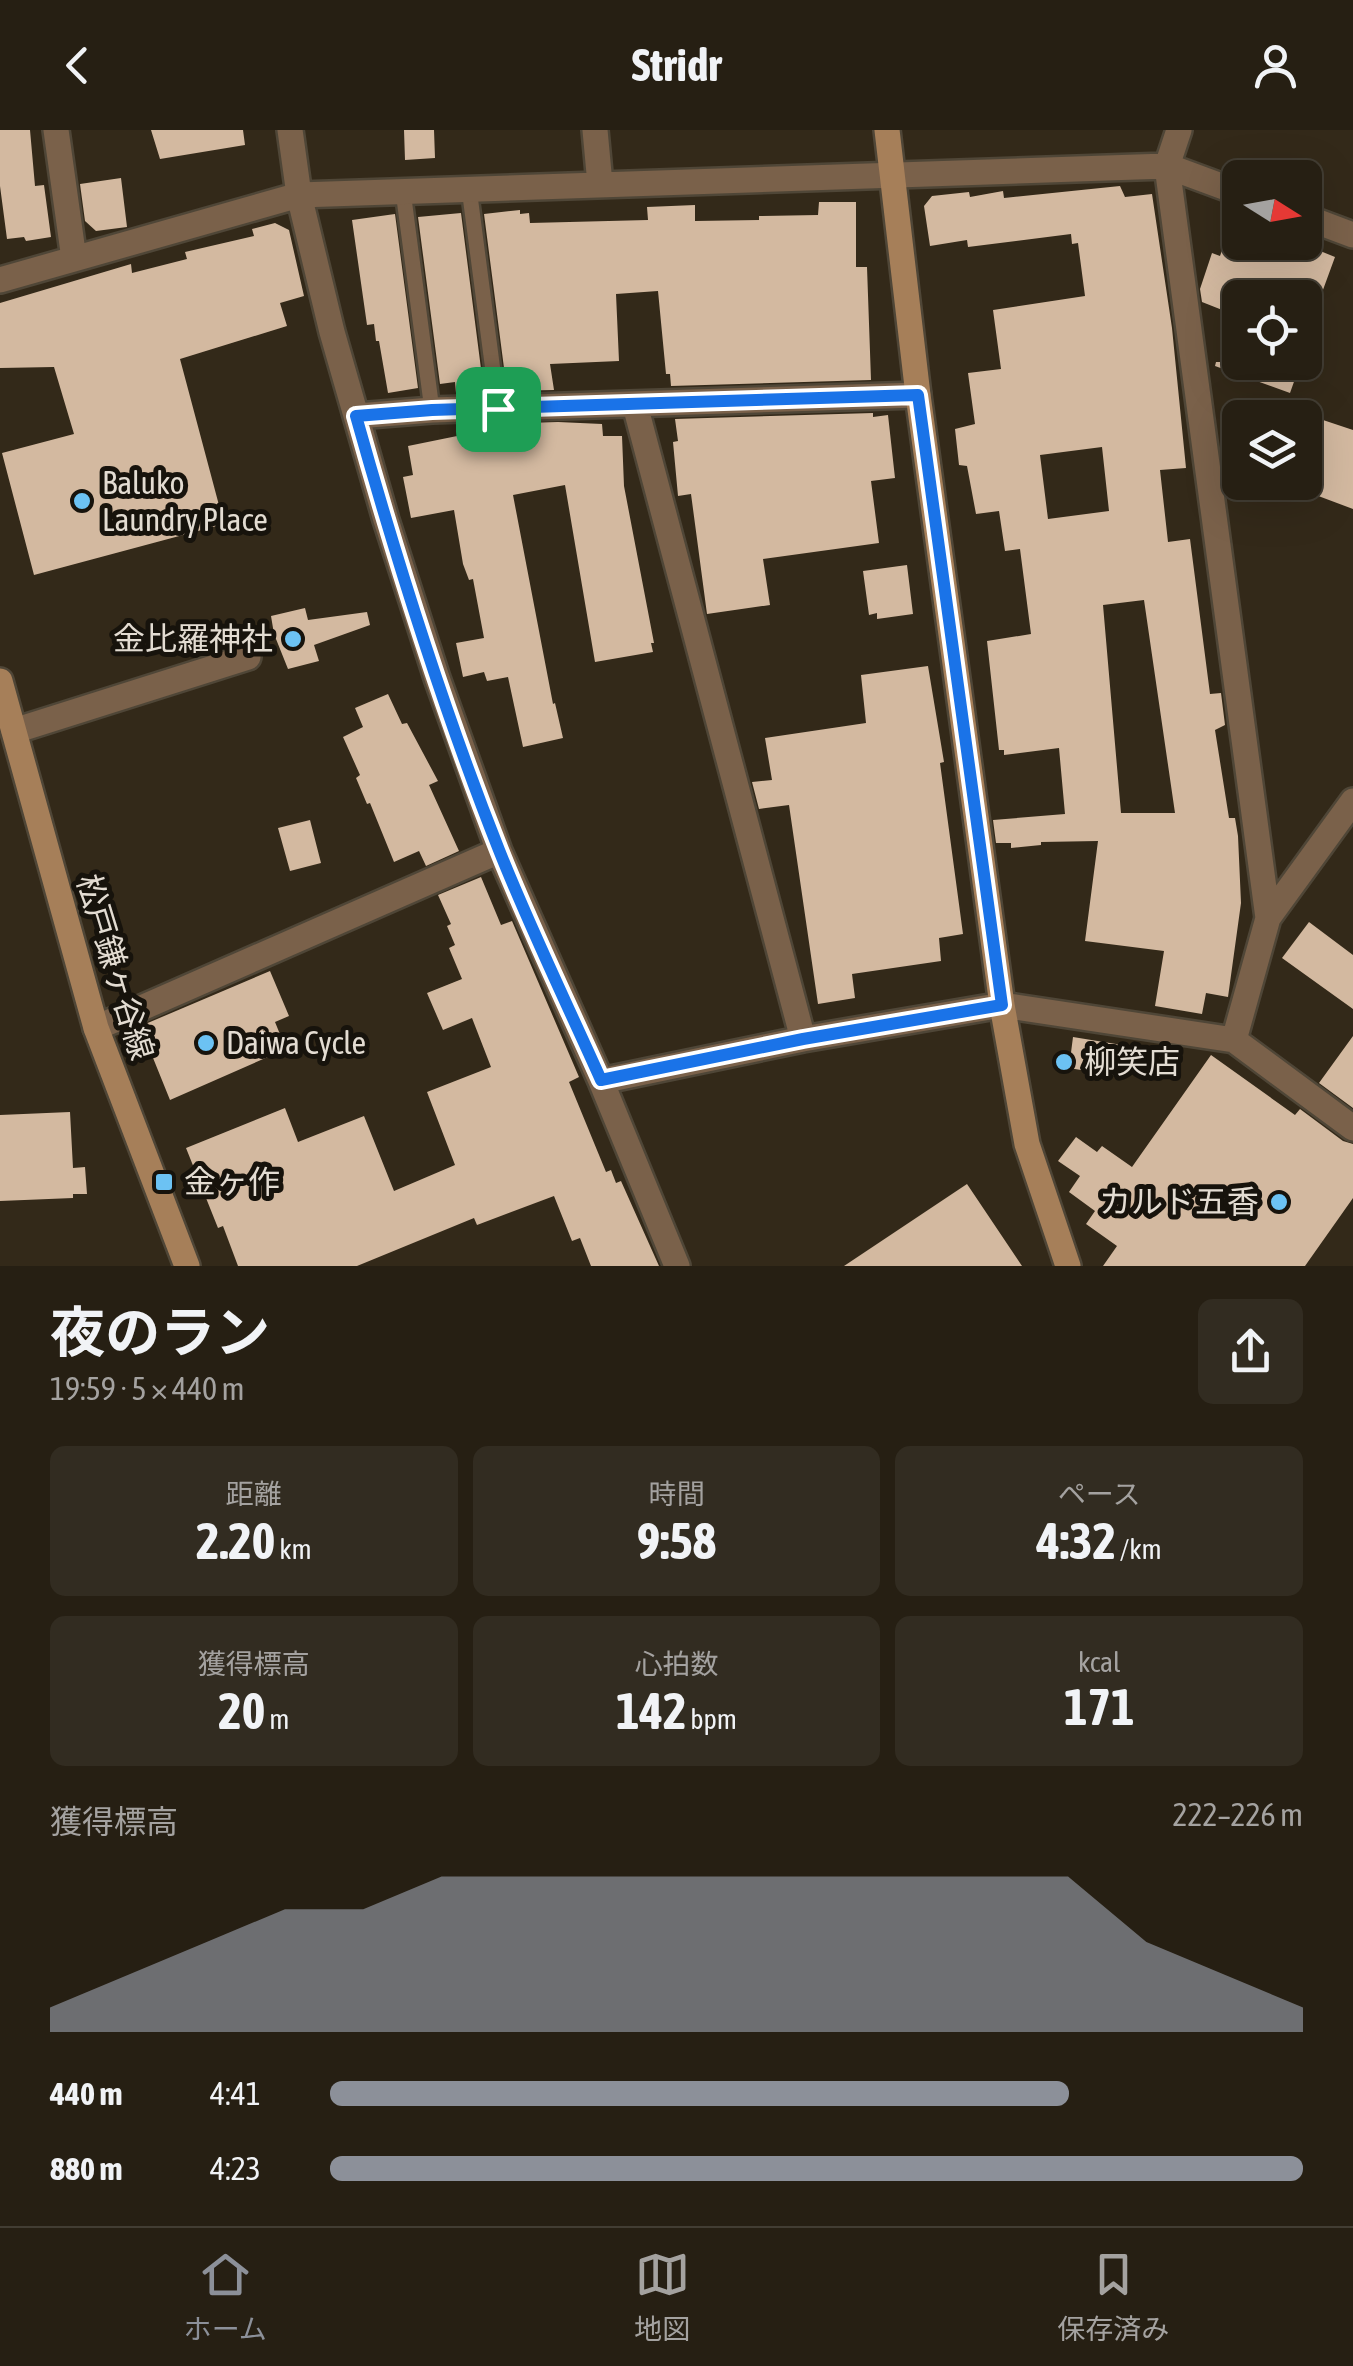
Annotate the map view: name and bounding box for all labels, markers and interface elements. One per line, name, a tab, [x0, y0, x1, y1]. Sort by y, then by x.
icon: back	[50, 38, 105, 93]
icon: person	[1248, 38, 1303, 93]
text: Stridr	[631, 39, 722, 91]
north arrow	[1222, 160, 1322, 260]
map controls	[1222, 160, 1322, 500]
button: locate	[1222, 280, 1322, 380]
pin	[456, 367, 541, 452]
icon: arrive	[471, 382, 526, 437]
button: layers	[1222, 400, 1322, 500]
place label: Baluko Laundry Place	[102, 464, 268, 538]
marker: Baluko Laundry Place	[71, 490, 93, 512]
place label: 金比羅神社	[113, 620, 273, 657]
marker: 金比羅神社	[282, 628, 304, 650]
street label: 松戸鎌ヶ谷線	[70, 870, 161, 1064]
place label: Daiwa Cycle	[226, 1024, 366, 1061]
marker: Daiwa Cycle	[195, 1032, 217, 1054]
place label: 柳笑店	[1084, 1043, 1180, 1080]
marker: 柳笑店	[1053, 1051, 1075, 1073]
place label: 金ヶ作	[184, 1163, 280, 1200]
marker: 金ヶ作	[153, 1171, 175, 1193]
place label: カルド五香	[1099, 1183, 1259, 1220]
marker: カルド五香	[1268, 1191, 1290, 1213]
button: share	[1198, 1299, 1303, 1404]
text: 夜のラン	[50, 1301, 270, 1364]
text: 19:59 · 5 × 440 m	[50, 1370, 244, 1407]
text: 距離	[226, 1478, 282, 1510]
text: 時間	[648, 1478, 705, 1510]
text: ペース	[1058, 1478, 1140, 1510]
text: 2.20	[196, 1512, 275, 1570]
text: 9:58	[637, 1512, 716, 1570]
text: 4:32	[1037, 1512, 1116, 1570]
text: km	[275, 1533, 312, 1565]
text: /km	[1116, 1533, 1162, 1565]
text: kcal	[1078, 1646, 1120, 1678]
text: 獲得標高	[198, 1648, 310, 1680]
text: 心拍数	[634, 1648, 719, 1680]
text: 171	[1064, 1678, 1134, 1736]
text: 20	[218, 1682, 265, 1740]
text: 142	[616, 1682, 686, 1740]
text: m	[265, 1703, 289, 1735]
text: bpm	[686, 1703, 737, 1735]
text: 222–226 m	[1173, 1796, 1303, 1833]
text: 獲得標高	[50, 1803, 178, 1840]
text: 440 m	[50, 2075, 123, 2112]
text: 4:41	[210, 2075, 261, 2112]
text: 880 m	[50, 2150, 123, 2187]
text: 4:23	[210, 2150, 261, 2187]
tab: ホーム	[184, 2247, 267, 2347]
tab: 地図	[634, 2247, 690, 2347]
tab: 保存済み	[1057, 2247, 1169, 2347]

